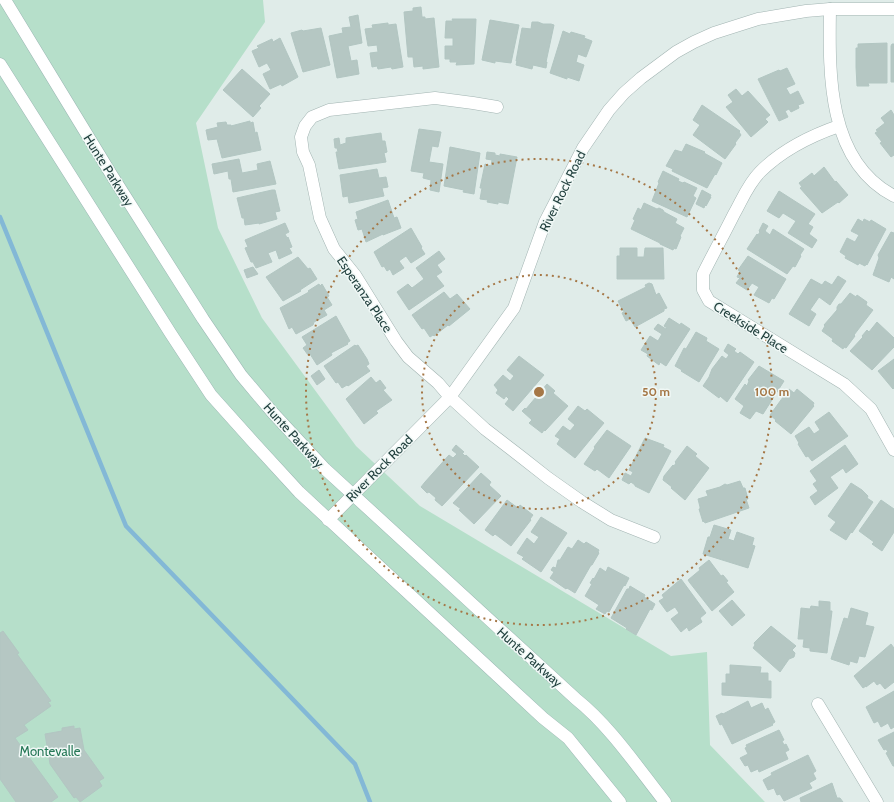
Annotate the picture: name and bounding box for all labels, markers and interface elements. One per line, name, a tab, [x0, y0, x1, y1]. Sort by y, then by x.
street label: Hunte Parkway	[80, 131, 138, 209]
street label: River Rock Road	[536, 148, 588, 234]
street label: Esperanza Place	[334, 253, 397, 335]
street label: Creekside Place	[711, 298, 792, 357]
text: 50 m	[642, 384, 670, 399]
text: 100 m	[755, 384, 789, 399]
centre of rings	[532, 385, 546, 399]
street label: Hunte Parkway	[261, 399, 328, 471]
street label: River Rock Road	[342, 431, 416, 505]
street label: Hunte Parkway	[494, 624, 566, 691]
park label: Montevalle	[20, 743, 81, 759]

